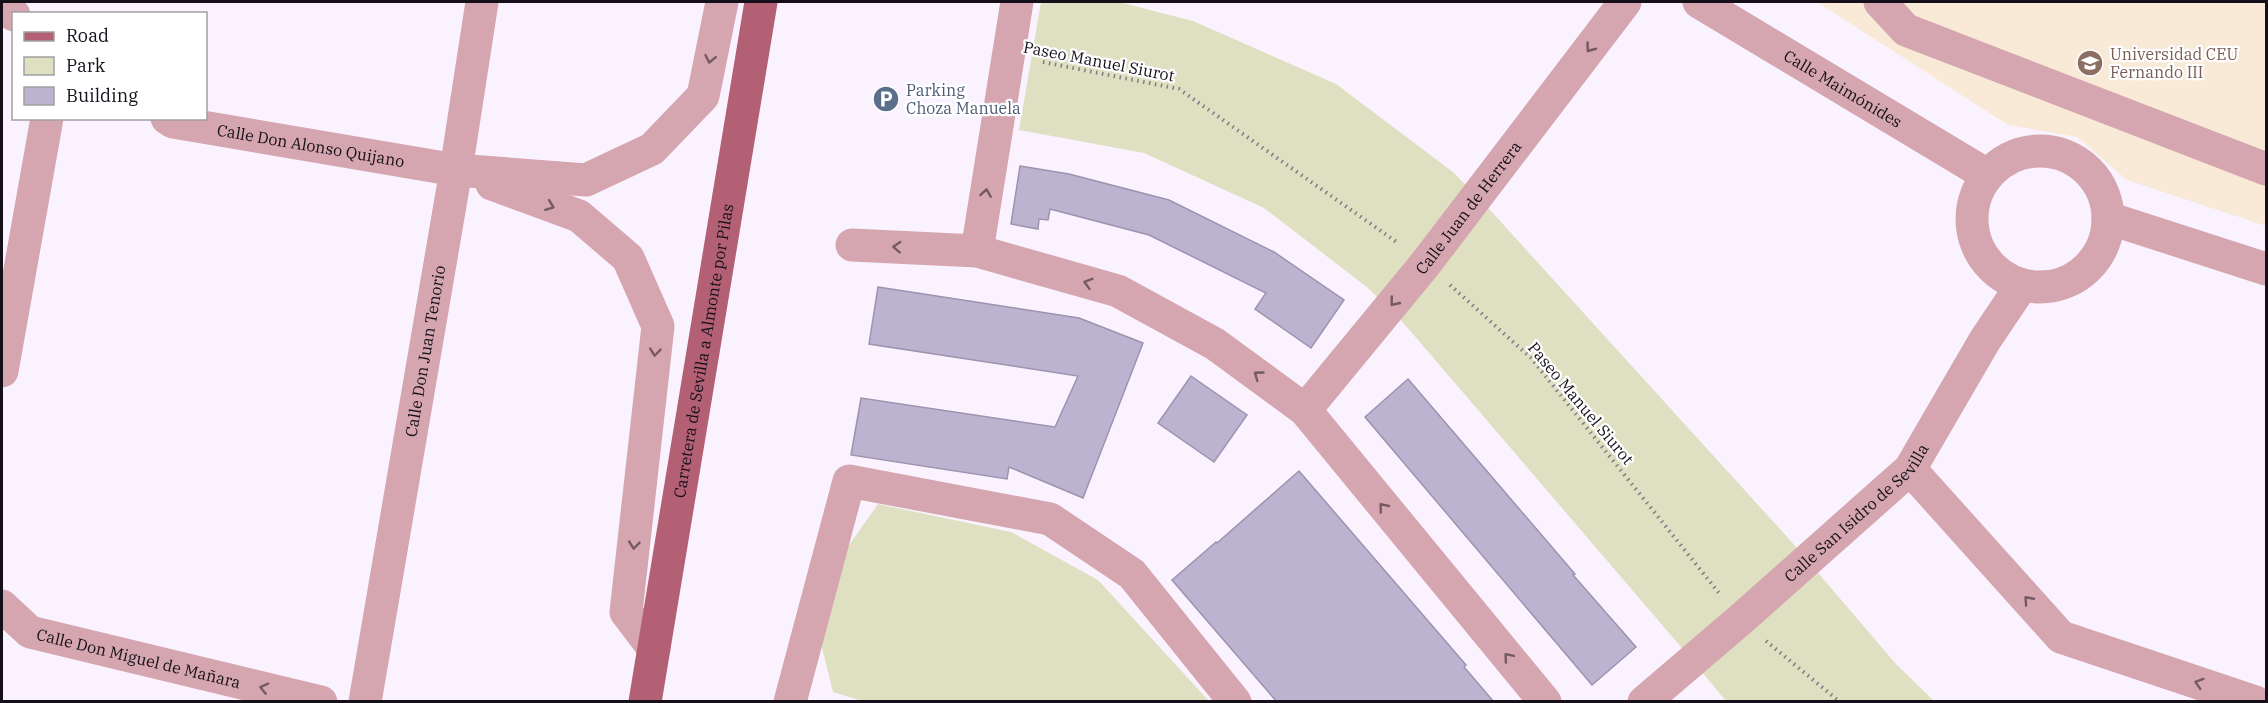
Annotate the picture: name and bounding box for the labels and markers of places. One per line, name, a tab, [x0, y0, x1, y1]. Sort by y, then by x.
place label: Universidad CEU Fernando III	[2110, 44, 2238, 82]
school or university icon: Universidad CEU Fernando III	[2075, 48, 2105, 78]
place label: Parking Choza Manuela	[906, 80, 1021, 118]
parking icon: Parking Choza Manuela	[871, 84, 901, 114]

